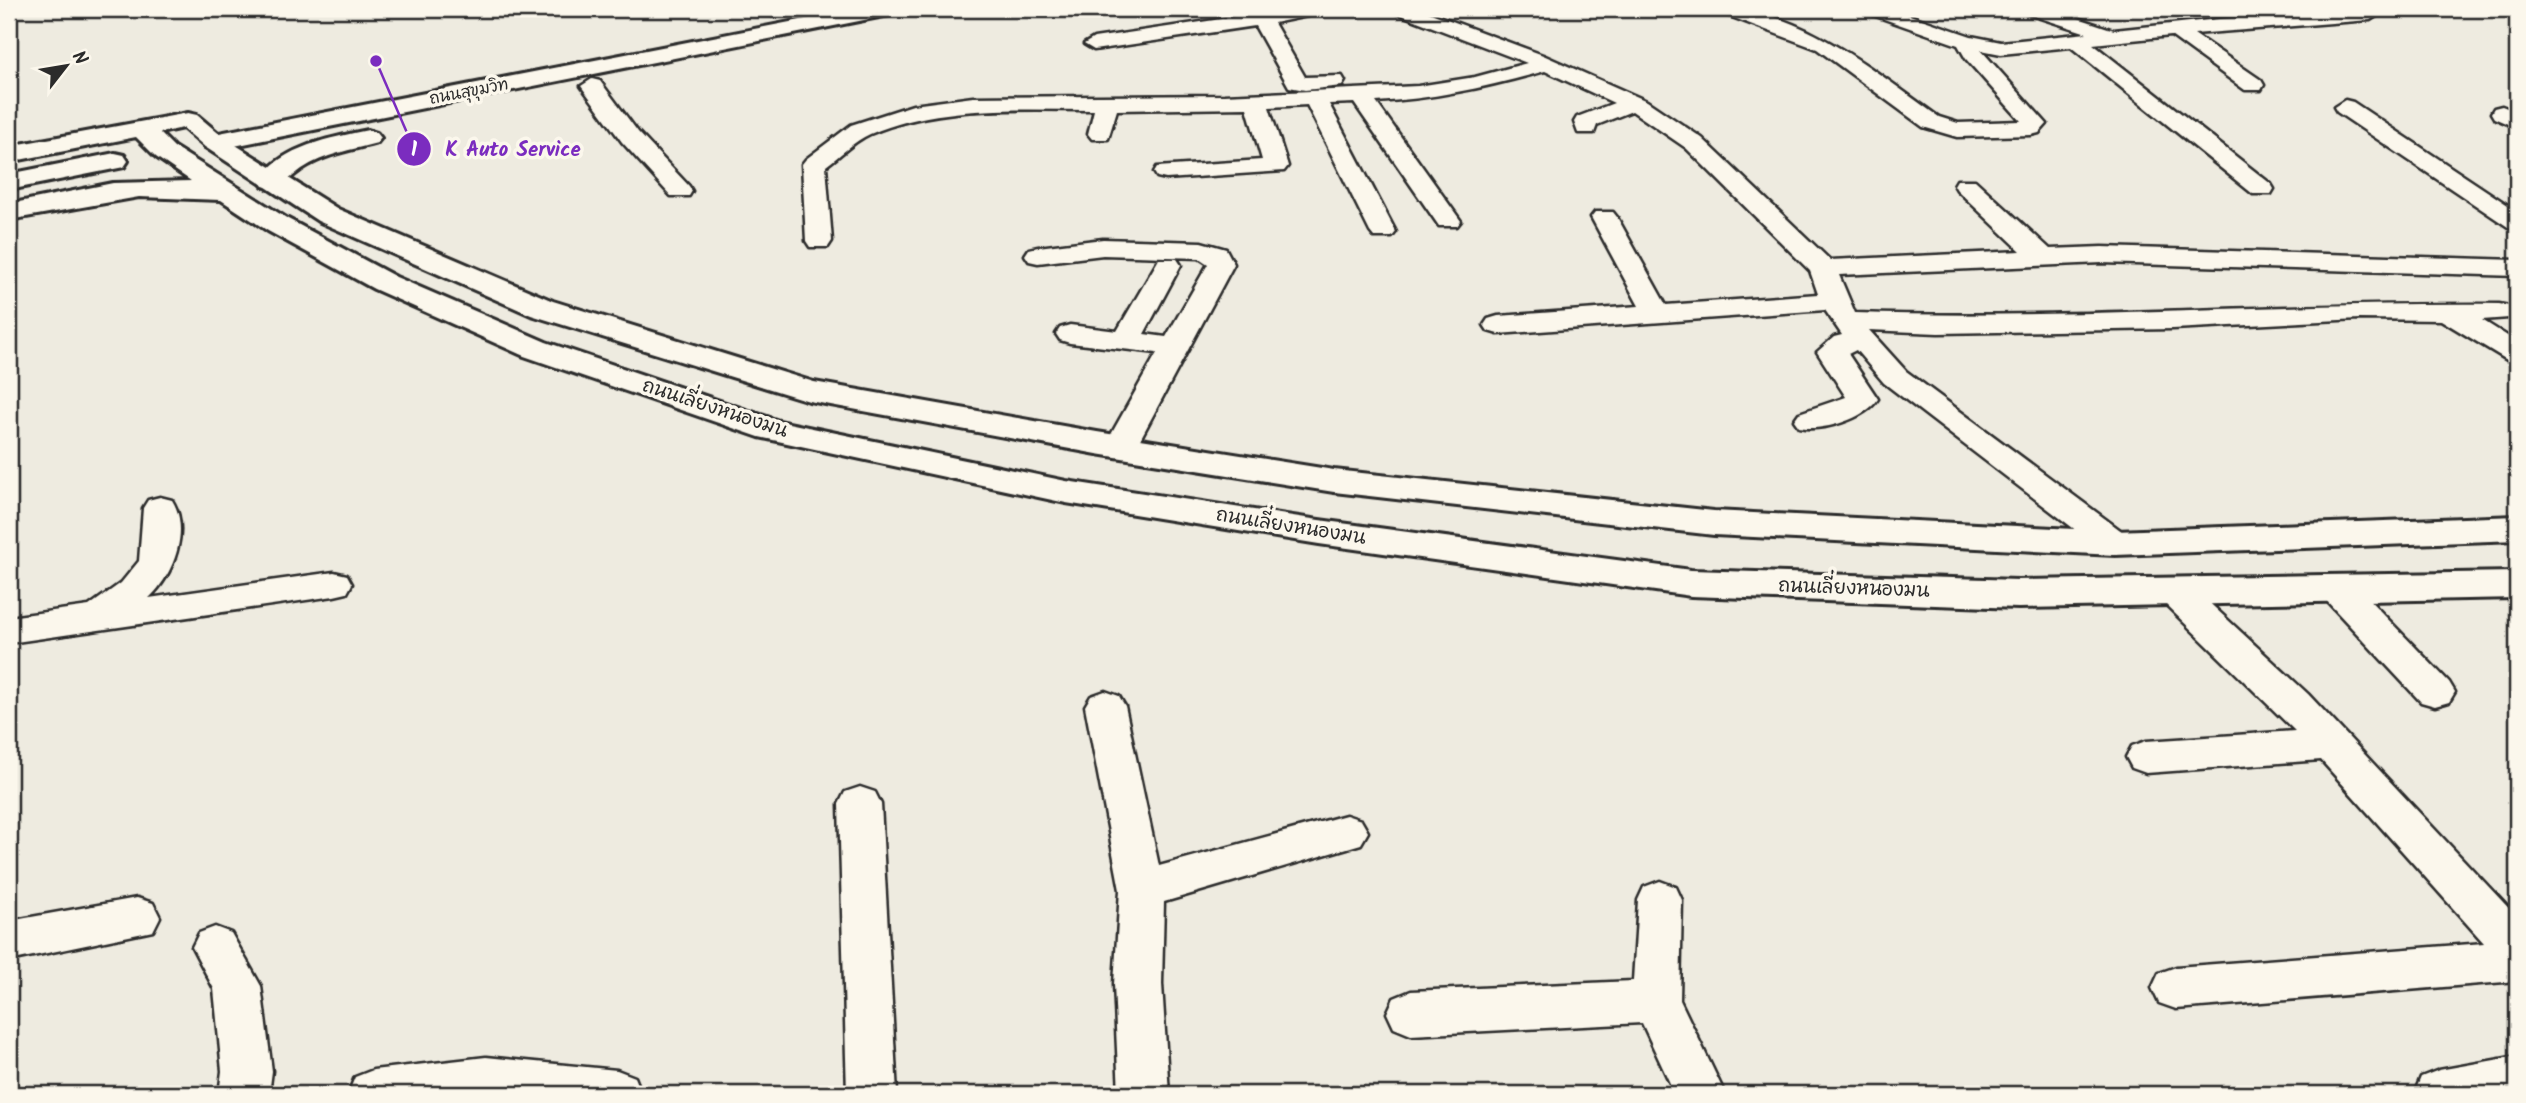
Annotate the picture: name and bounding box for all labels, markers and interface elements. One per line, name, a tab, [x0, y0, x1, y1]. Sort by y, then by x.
north arrow	[32, 32, 102, 102]
text: N	[63, 45, 95, 71]
street label: ถนนสุขุมวิท	[427, 72, 511, 112]
callout: K Auto Service	[396, 128, 595, 170]
text: 1	[411, 134, 418, 167]
text: K Auto Service	[445, 134, 581, 167]
street label: ถนนเลี่ยงหนองมน	[638, 368, 793, 447]
street label: ถนนเลี่ยงหนองมน	[1214, 496, 1369, 554]
street label: ถนนเลี่ยงหนองมน	[1778, 567, 1931, 607]

